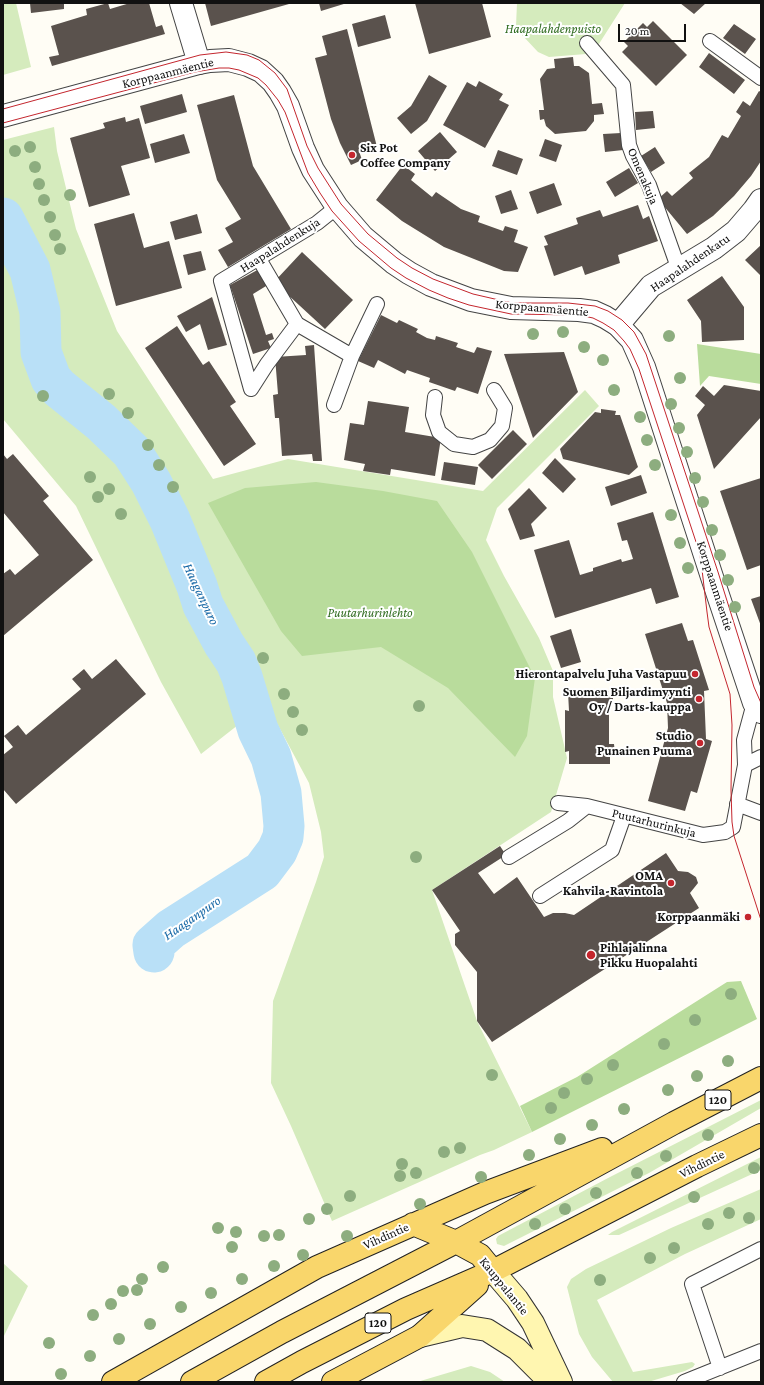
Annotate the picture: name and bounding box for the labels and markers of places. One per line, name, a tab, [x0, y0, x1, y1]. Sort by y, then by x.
place label: Six Pot Coffee Company	[360, 140, 450, 171]
marker: Six Pot Coffee Company	[347, 150, 357, 160]
place label: Hierontapalvelu Juha Vastapuu	[516, 666, 687, 682]
marker: Hierontapalvelu Juha Vastapuu	[690, 669, 700, 679]
place label: Suomen Biljardimyynti Oy / Darts-kauppa	[563, 684, 691, 715]
marker: Suomen Biljardimyynti Oy / Darts-kauppa	[694, 694, 704, 704]
place label: Studio Punainen Puuma	[597, 728, 692, 759]
marker: Studio Punainen Puuma	[695, 738, 705, 748]
place label: OMA Kahvila-Ravintola	[563, 868, 663, 899]
marker: OMA Kahvila-Ravintola	[666, 878, 676, 888]
place label: Korppaanmäki	[657, 909, 740, 925]
marker: Korppaanmäki	[743, 912, 753, 922]
place label: Pihlajalinna Pikku Huopalahti	[600, 940, 698, 971]
marker: Pihlajalinna Pikku Huopalahti	[585, 949, 597, 961]

